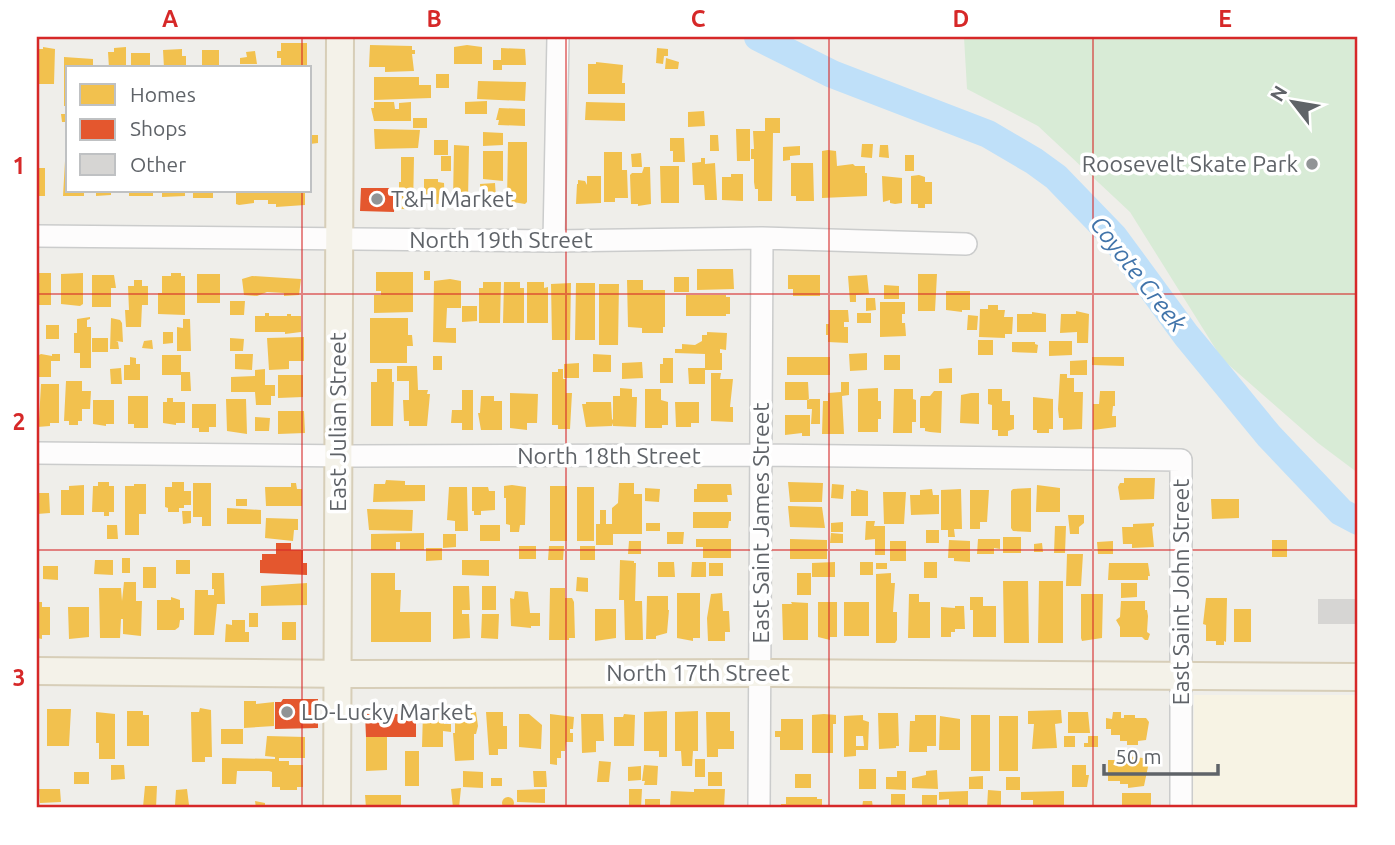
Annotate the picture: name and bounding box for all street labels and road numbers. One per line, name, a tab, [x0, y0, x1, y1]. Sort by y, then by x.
street label: North 19th Street	[409, 227, 593, 252]
street label: East Julian Street	[325, 332, 350, 512]
street label: East Saint James Street	[748, 402, 773, 644]
street label: North 18th Street	[517, 443, 701, 468]
street label: East Saint John Street	[1168, 479, 1193, 705]
street label: North 17th Street	[606, 660, 790, 685]

